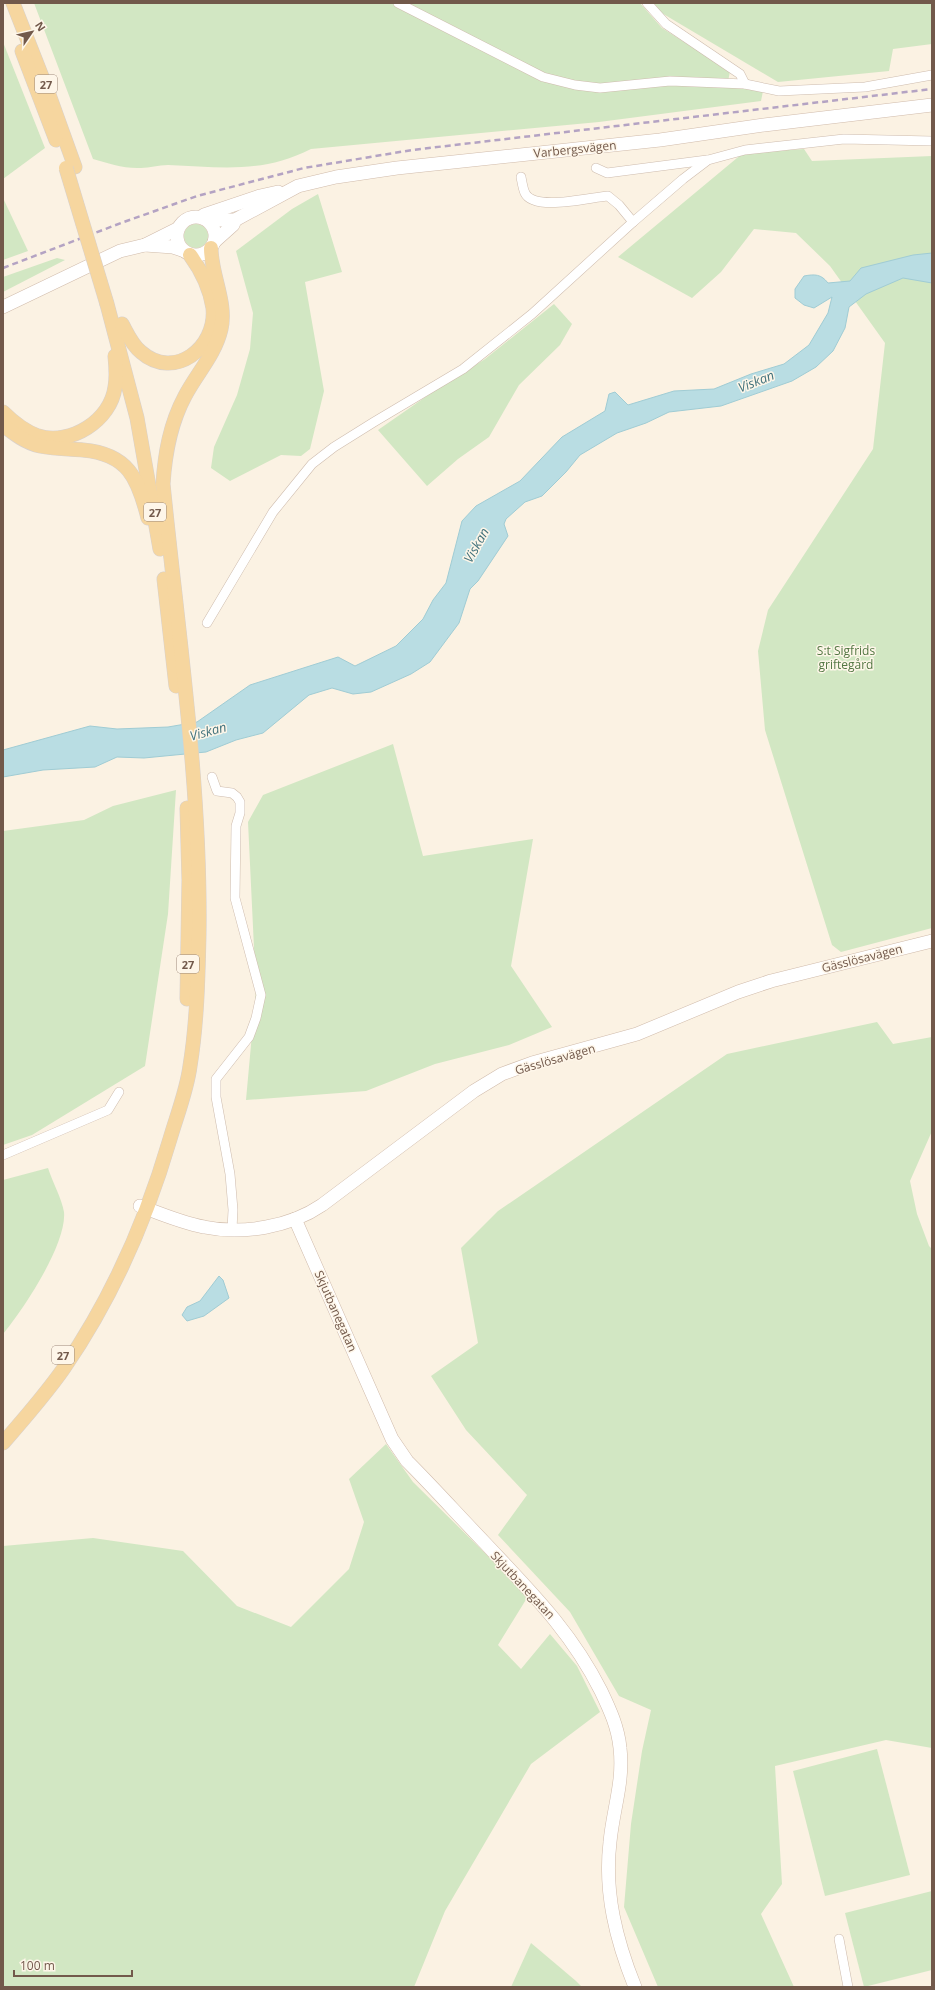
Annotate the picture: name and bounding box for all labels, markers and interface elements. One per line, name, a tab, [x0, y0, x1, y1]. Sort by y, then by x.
north arrow	[12, 12, 52, 52]
text: N	[32, 18, 49, 34]
road number: 27	[35, 75, 57, 93]
street label: Varbergsvägen	[533, 136, 617, 162]
water label: Viskan	[735, 366, 777, 396]
road number: 27	[144, 503, 166, 521]
water label: Viskan	[459, 524, 493, 566]
park label: S:t Sigfrids griftegård	[817, 642, 875, 673]
water label: Viskan	[188, 717, 228, 745]
street label: Gässlösavägen	[820, 940, 904, 976]
road number: 27	[177, 955, 199, 973]
street label: Gässlösavägen	[513, 1039, 597, 1079]
street label: Skjutbanegatan	[311, 1268, 361, 1354]
road number: 27	[52, 1346, 74, 1364]
street label: Skjutbanegatan	[487, 1547, 559, 1623]
scale bar	[14, 1952, 132, 1978]
text: 100 m	[20, 1957, 55, 1974]

